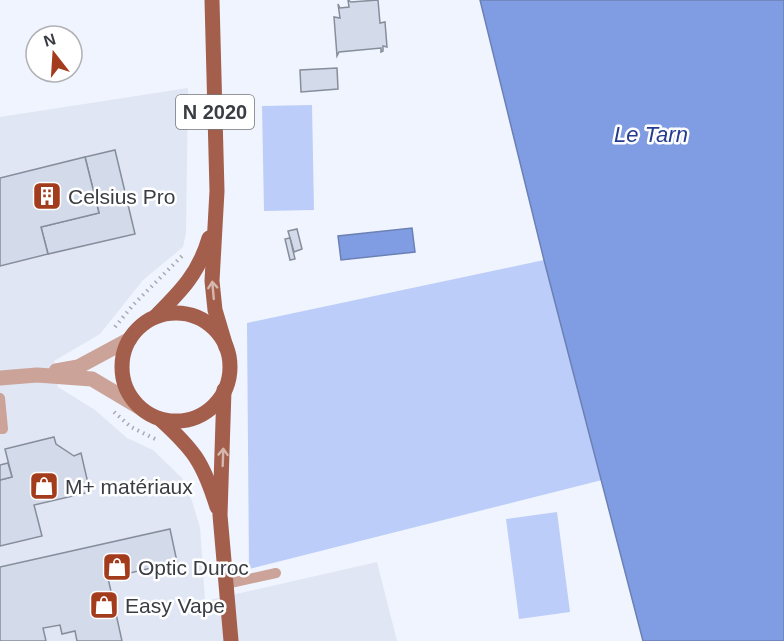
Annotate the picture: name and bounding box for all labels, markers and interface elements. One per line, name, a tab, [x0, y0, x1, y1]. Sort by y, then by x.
north arrow	[24, 24, 84, 84]
text: N	[42, 30, 58, 50]
road number: N 2020	[176, 95, 254, 129]
water label: Le Tarn	[614, 122, 688, 147]
building icon: Celsius Pro	[31, 180, 63, 212]
place label: Celsius Pro	[68, 185, 175, 208]
one-way arrow	[207, 281, 218, 300]
one-way arrow	[217, 447, 228, 467]
shop icon: M+ matériaux	[28, 470, 60, 502]
place label: M+ matériaux	[65, 475, 193, 498]
shop icon: Optic Duroc	[101, 551, 133, 583]
place label: Optic Duroc	[138, 556, 249, 579]
shop icon: Easy Vape	[88, 589, 120, 621]
place label: Easy Vape	[125, 594, 225, 617]

